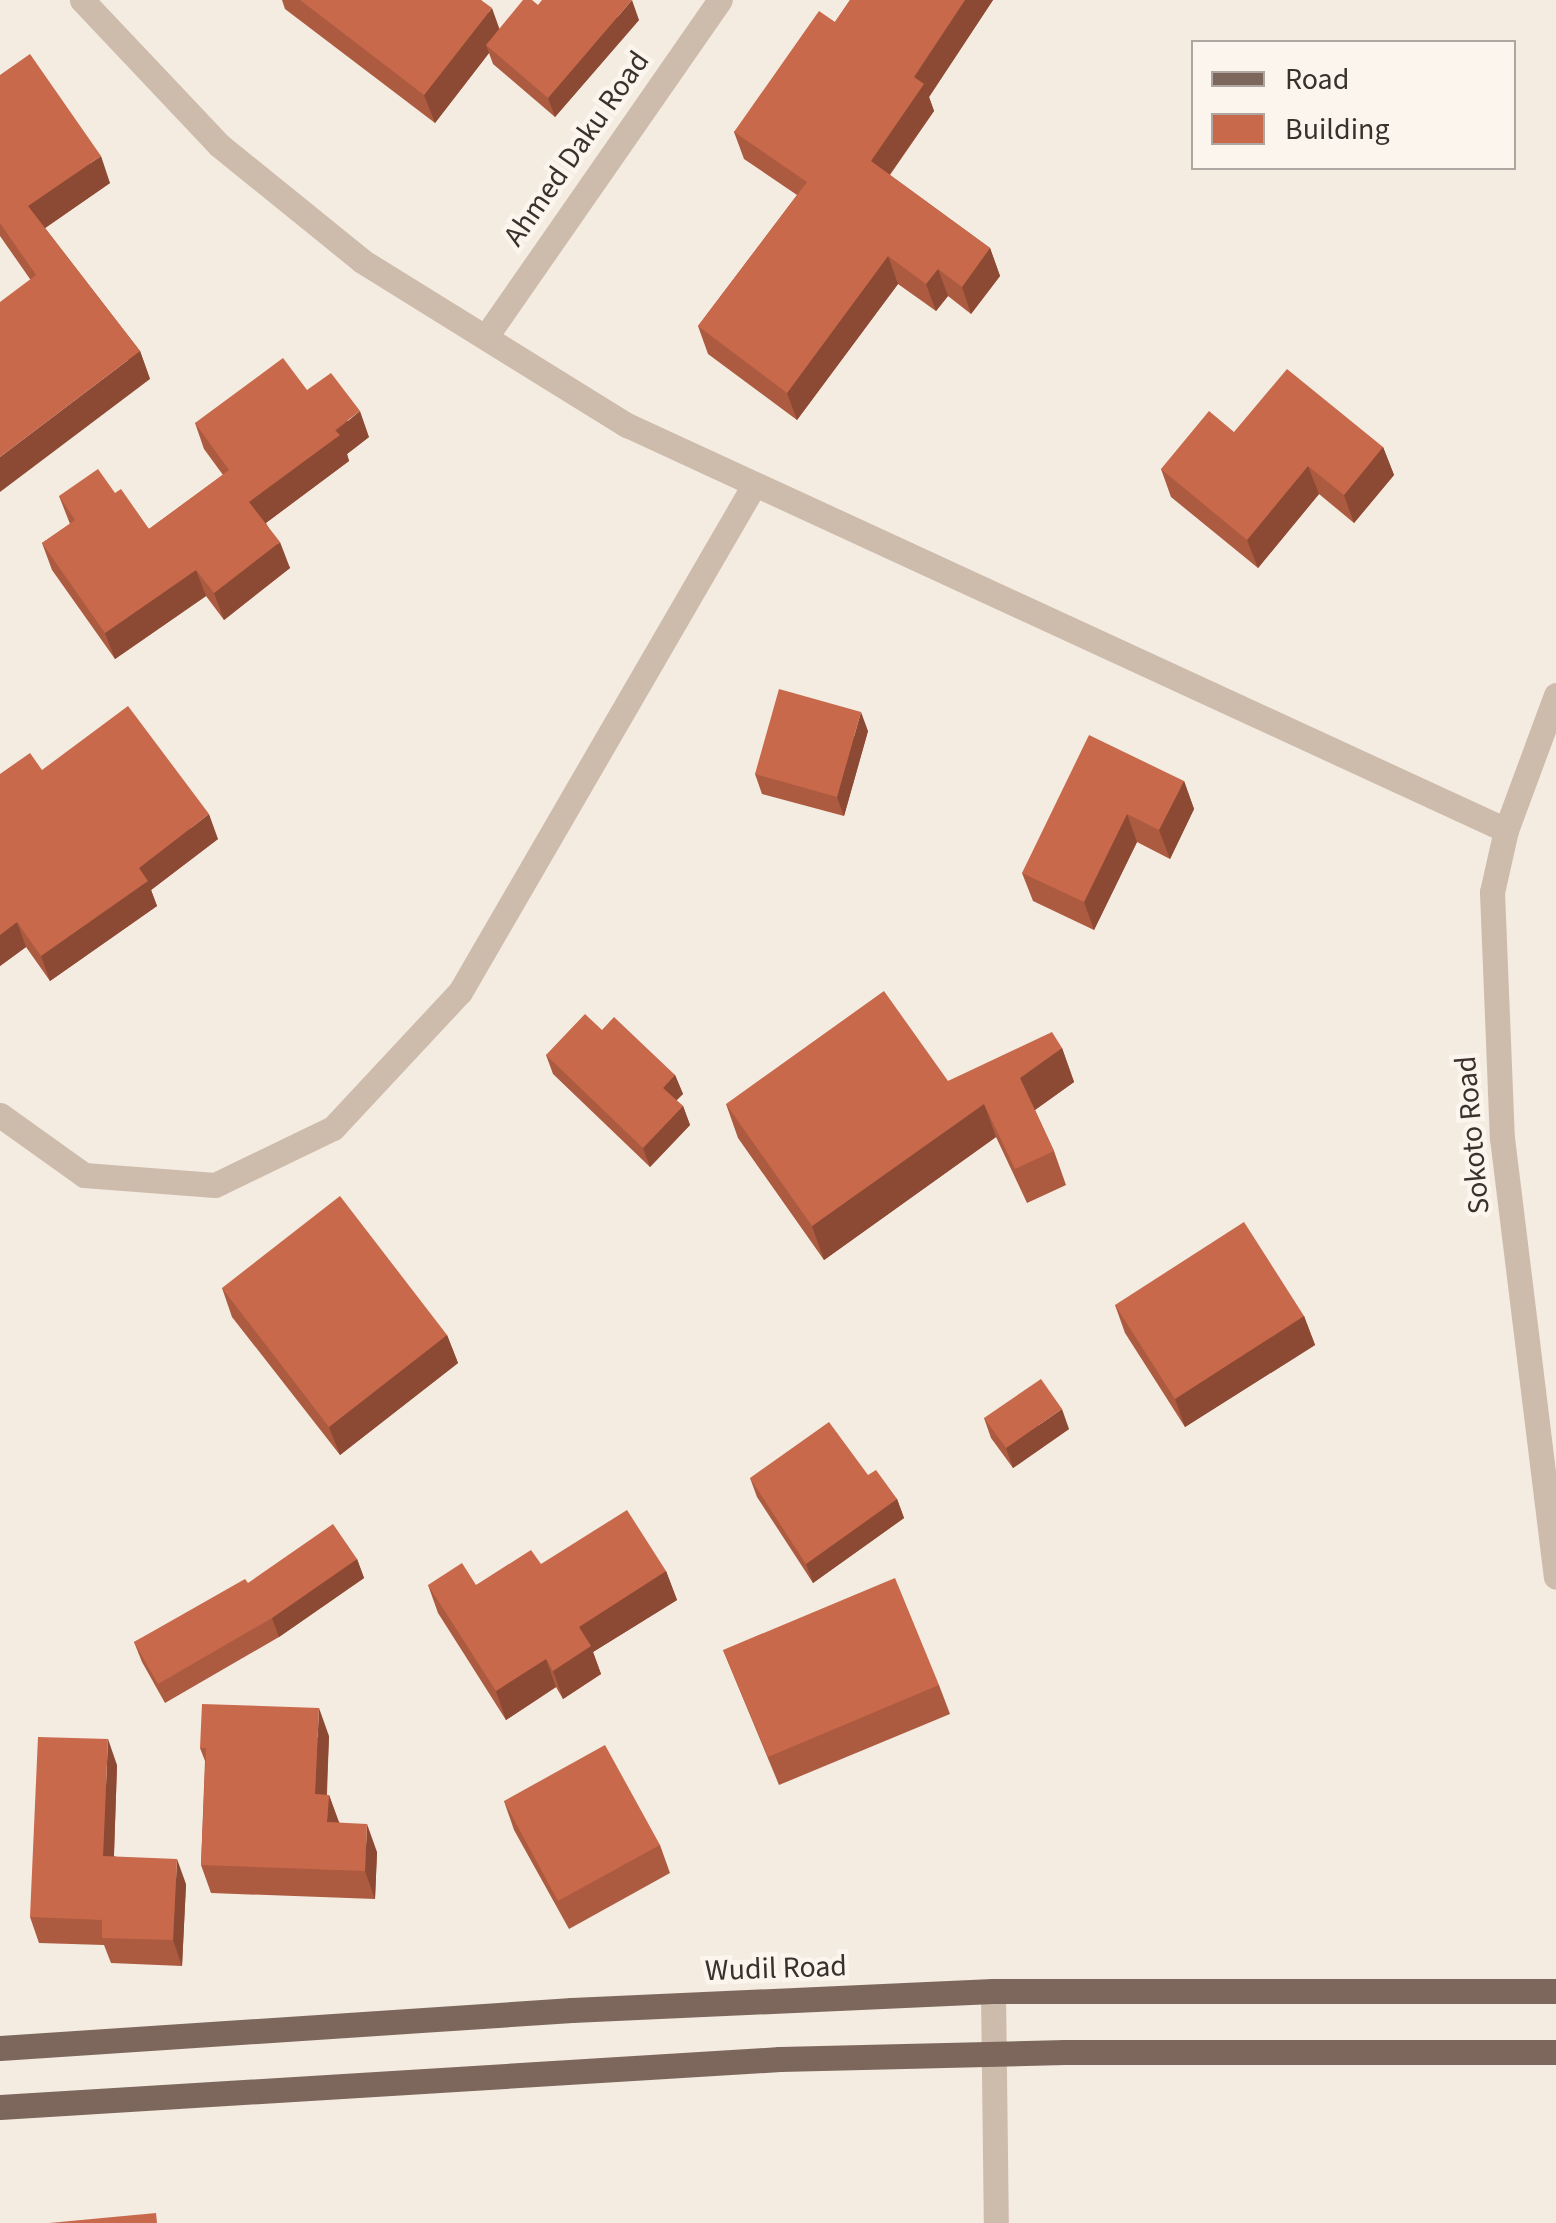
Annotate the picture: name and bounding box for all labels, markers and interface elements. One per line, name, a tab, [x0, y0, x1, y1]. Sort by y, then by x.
legend	[1191, 40, 1516, 170]
street label: Ahmed Daku Road	[496, 45, 658, 253]
text: Road	[1285, 58, 1349, 101]
text: Building	[1285, 108, 1390, 151]
street label: Sokoto Road	[1448, 1054, 1498, 1216]
street label: Wudil Road	[704, 1949, 848, 1989]

